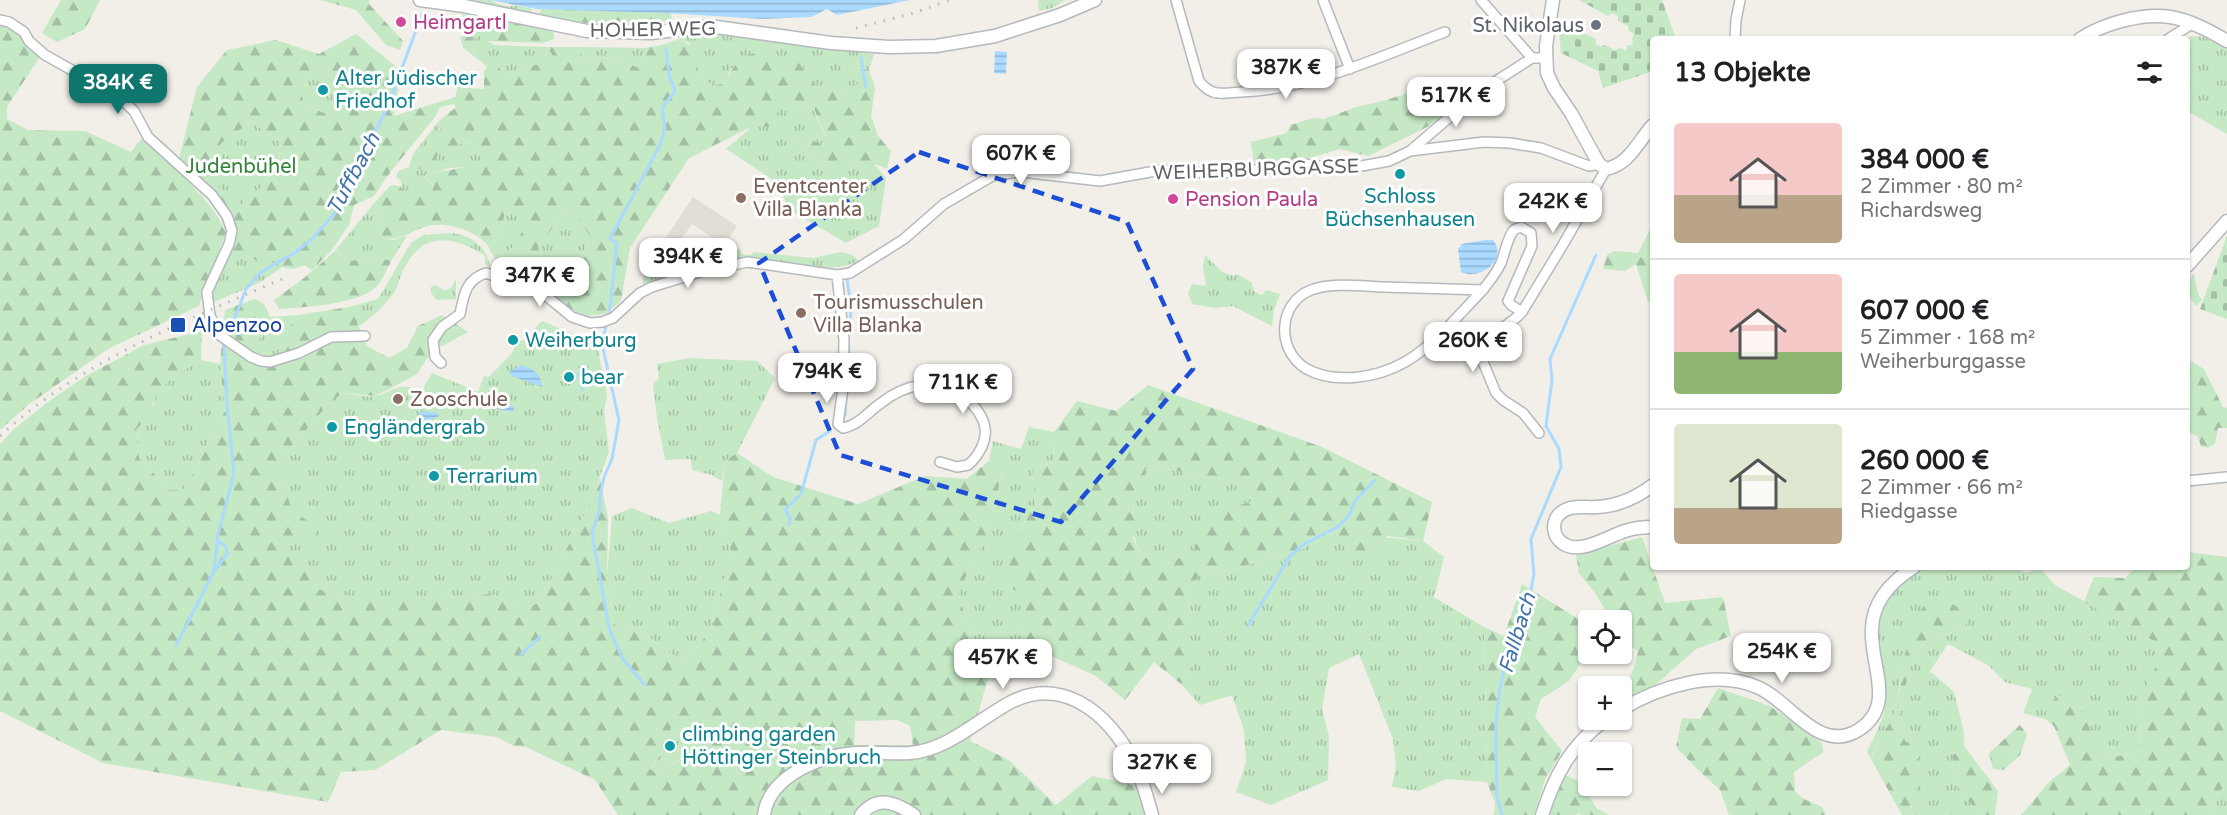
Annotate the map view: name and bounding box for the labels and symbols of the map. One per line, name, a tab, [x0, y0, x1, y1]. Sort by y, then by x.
place label: Heimgartl	[413, 11, 507, 35]
place label: St. Nikolaus	[1472, 14, 1584, 38]
marker: Heimgartl	[394, 15, 408, 29]
street label: HOHER WEG	[590, 17, 717, 43]
marker: St. Nikolaus	[1589, 18, 1603, 32]
pin: 387K €	[1237, 49, 1335, 100]
pin: 384K €	[69, 64, 167, 115]
place label: Alter Jüdischer Friedhof	[335, 67, 477, 114]
pin: 517K €	[1407, 77, 1505, 128]
marker: Alter Jüdischer Friedhof	[316, 83, 330, 97]
water label: Tuffbach	[321, 128, 386, 220]
pin: 607K €	[972, 135, 1070, 186]
street label: WEIHERBURGGASSE	[1152, 154, 1360, 186]
park label: Judenbühel	[186, 155, 296, 179]
marker: Schloss Büchsenhausen	[1393, 167, 1407, 181]
place label: Eventcenter Villa Blanka	[753, 175, 867, 222]
pin: 242K €	[1504, 183, 1602, 234]
place label: Schloss Büchsenhausen	[1325, 185, 1475, 232]
place label: Pension Paula	[1185, 188, 1318, 212]
marker: Eventcenter Villa Blanka	[734, 191, 748, 205]
marker: Pension Paula	[1166, 192, 1180, 206]
pin: 394K €	[639, 238, 737, 289]
pin: 347K €	[491, 257, 589, 308]
place label: Tourismusschulen Villa Blanka	[813, 291, 984, 338]
marker: Tourismusschulen Villa Blanka	[794, 306, 808, 320]
place label: Alpenzoo	[192, 314, 282, 338]
marker: Alpenzoo	[169, 316, 187, 334]
pin: 260K €	[1424, 322, 1522, 373]
place label: Weiherburg	[525, 329, 637, 353]
marker: Weiherburg	[506, 333, 520, 347]
pin: 794K €	[778, 353, 876, 404]
pin: 711K €	[914, 364, 1012, 415]
place label: bear	[581, 366, 624, 390]
marker: bear	[562, 370, 576, 384]
place label: Zooschule	[410, 388, 508, 412]
marker: Zooschule	[391, 392, 405, 406]
place label: Engländergrab	[344, 416, 485, 440]
marker: Engländergrab	[325, 420, 339, 434]
place label: Terrarium	[446, 465, 538, 489]
marker: Terrarium	[427, 469, 441, 483]
water label: Fallbach	[1493, 589, 1542, 676]
pin: 254K €	[1733, 633, 1831, 684]
pin: 457K €	[954, 639, 1052, 690]
place label: climbing garden Höttinger Steinbruch	[682, 723, 881, 770]
marker: climbing garden Höttinger Steinbruch	[663, 739, 677, 753]
pin: 327K €	[1113, 744, 1211, 795]

